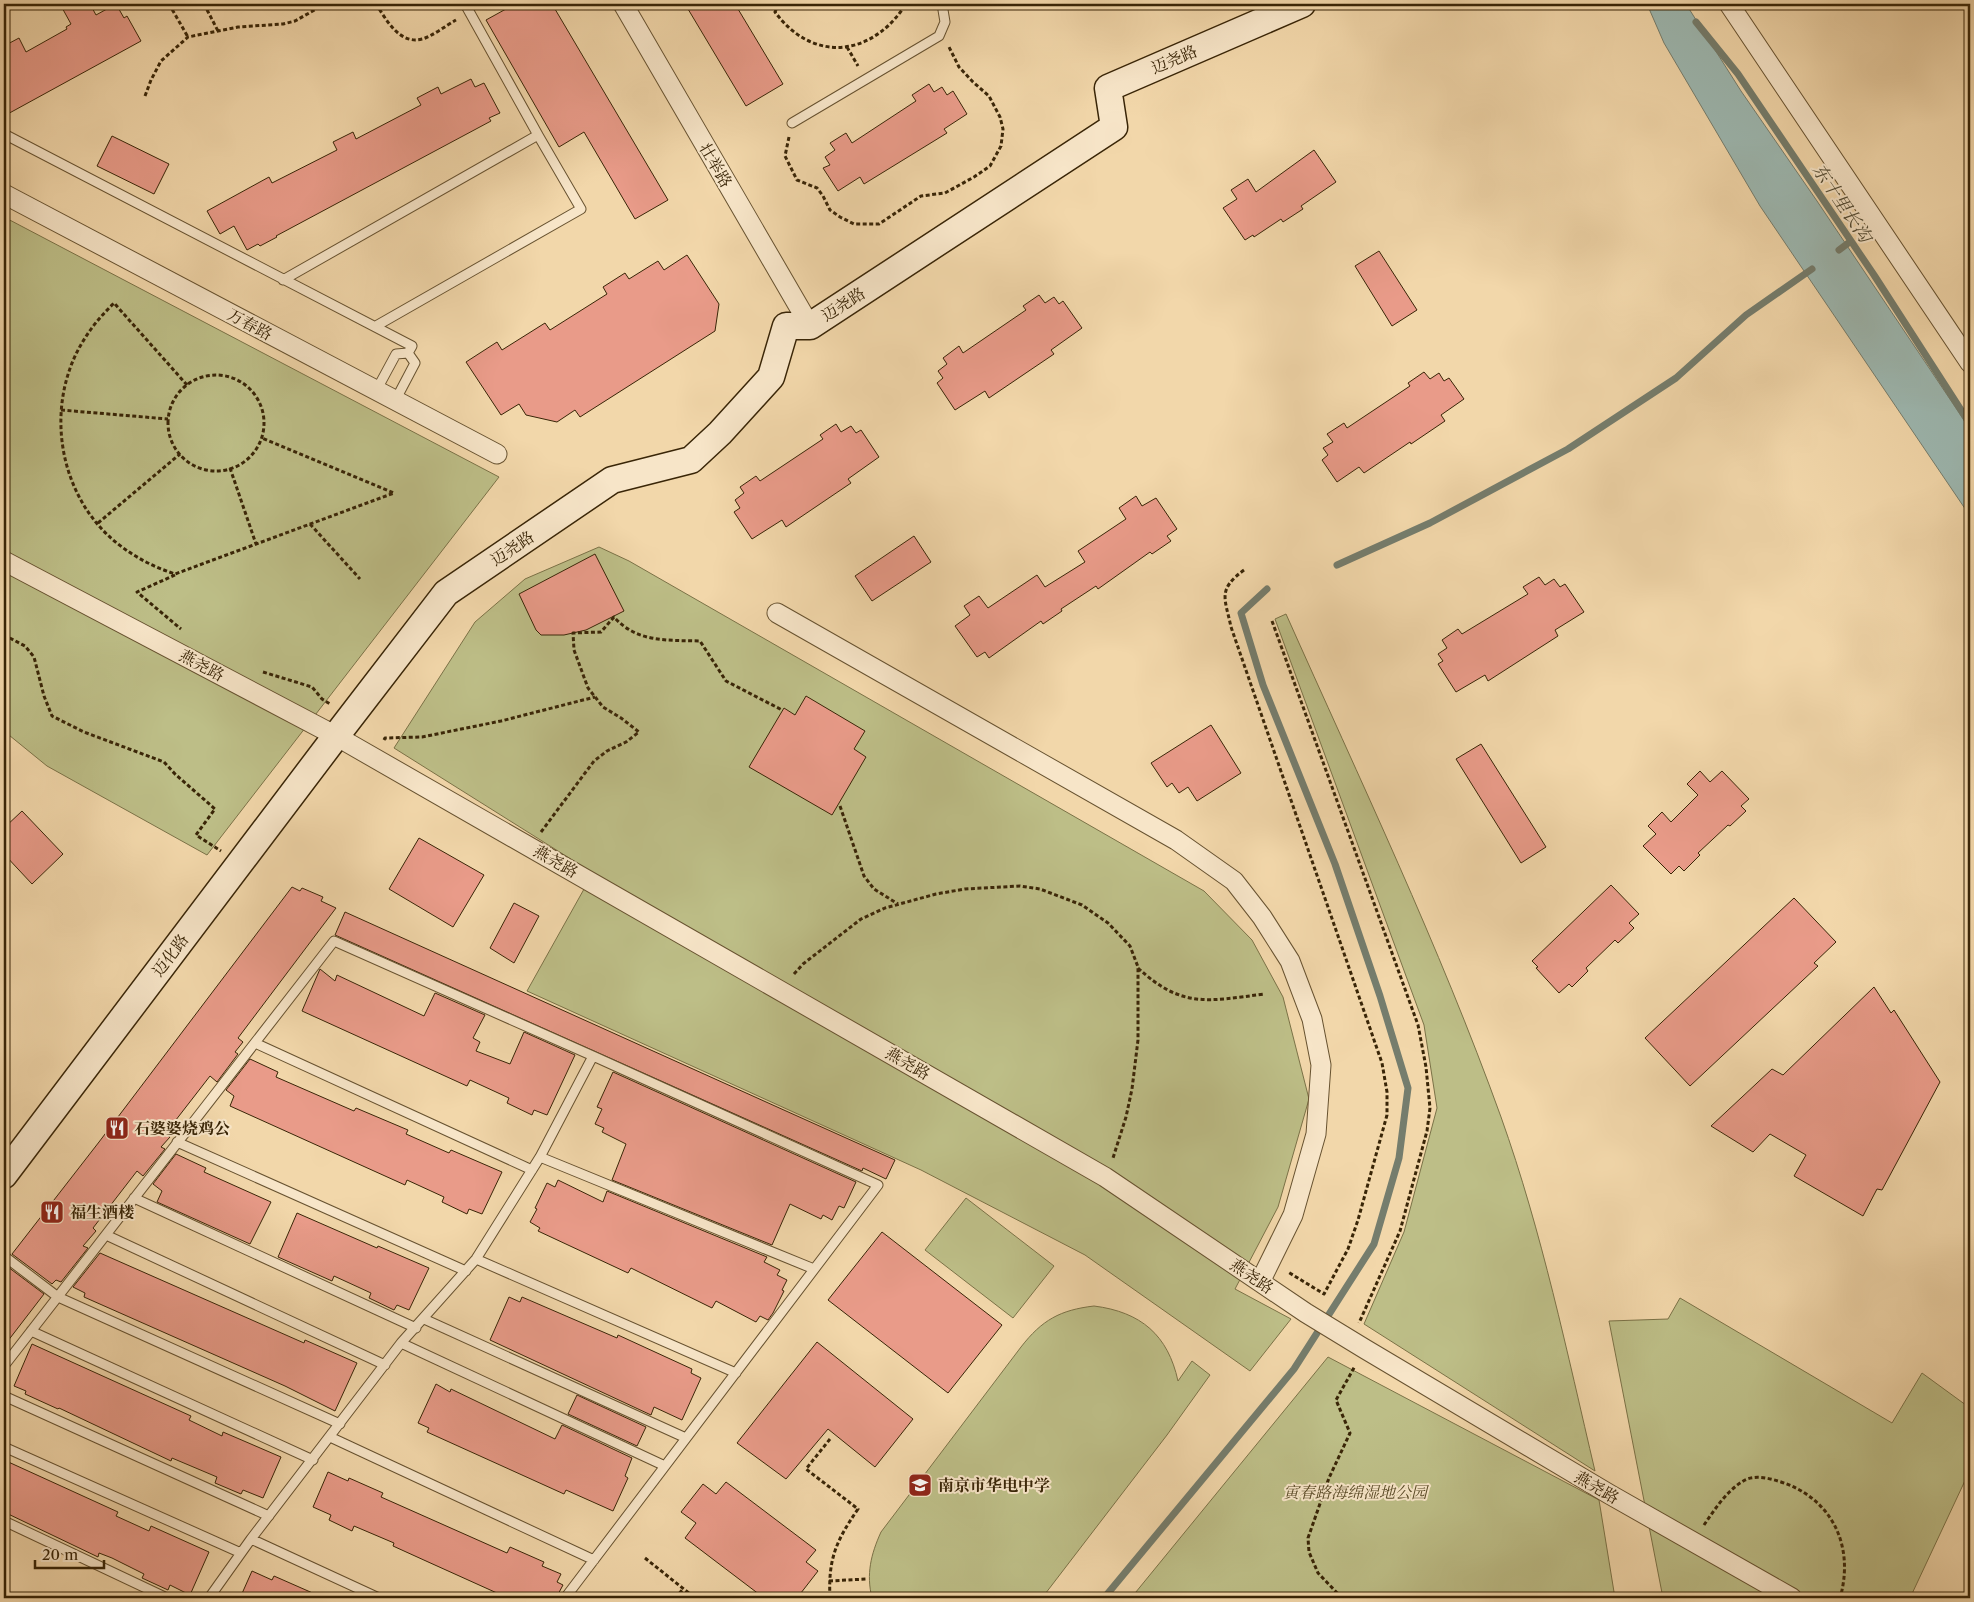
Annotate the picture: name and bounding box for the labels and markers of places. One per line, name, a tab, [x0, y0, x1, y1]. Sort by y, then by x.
restaurant icon: 石婆婆烧鸡公	[104, 1115, 130, 1141]
place label: 石婆婆烧鸡公	[134, 1118, 230, 1138]
restaurant icon: 福生酒楼	[39, 1199, 65, 1225]
place label: 福生酒楼	[70, 1202, 134, 1222]
school or university icon: 南京市华电中学	[907, 1472, 933, 1498]
place label: 南京市华电中学	[938, 1475, 1050, 1495]

